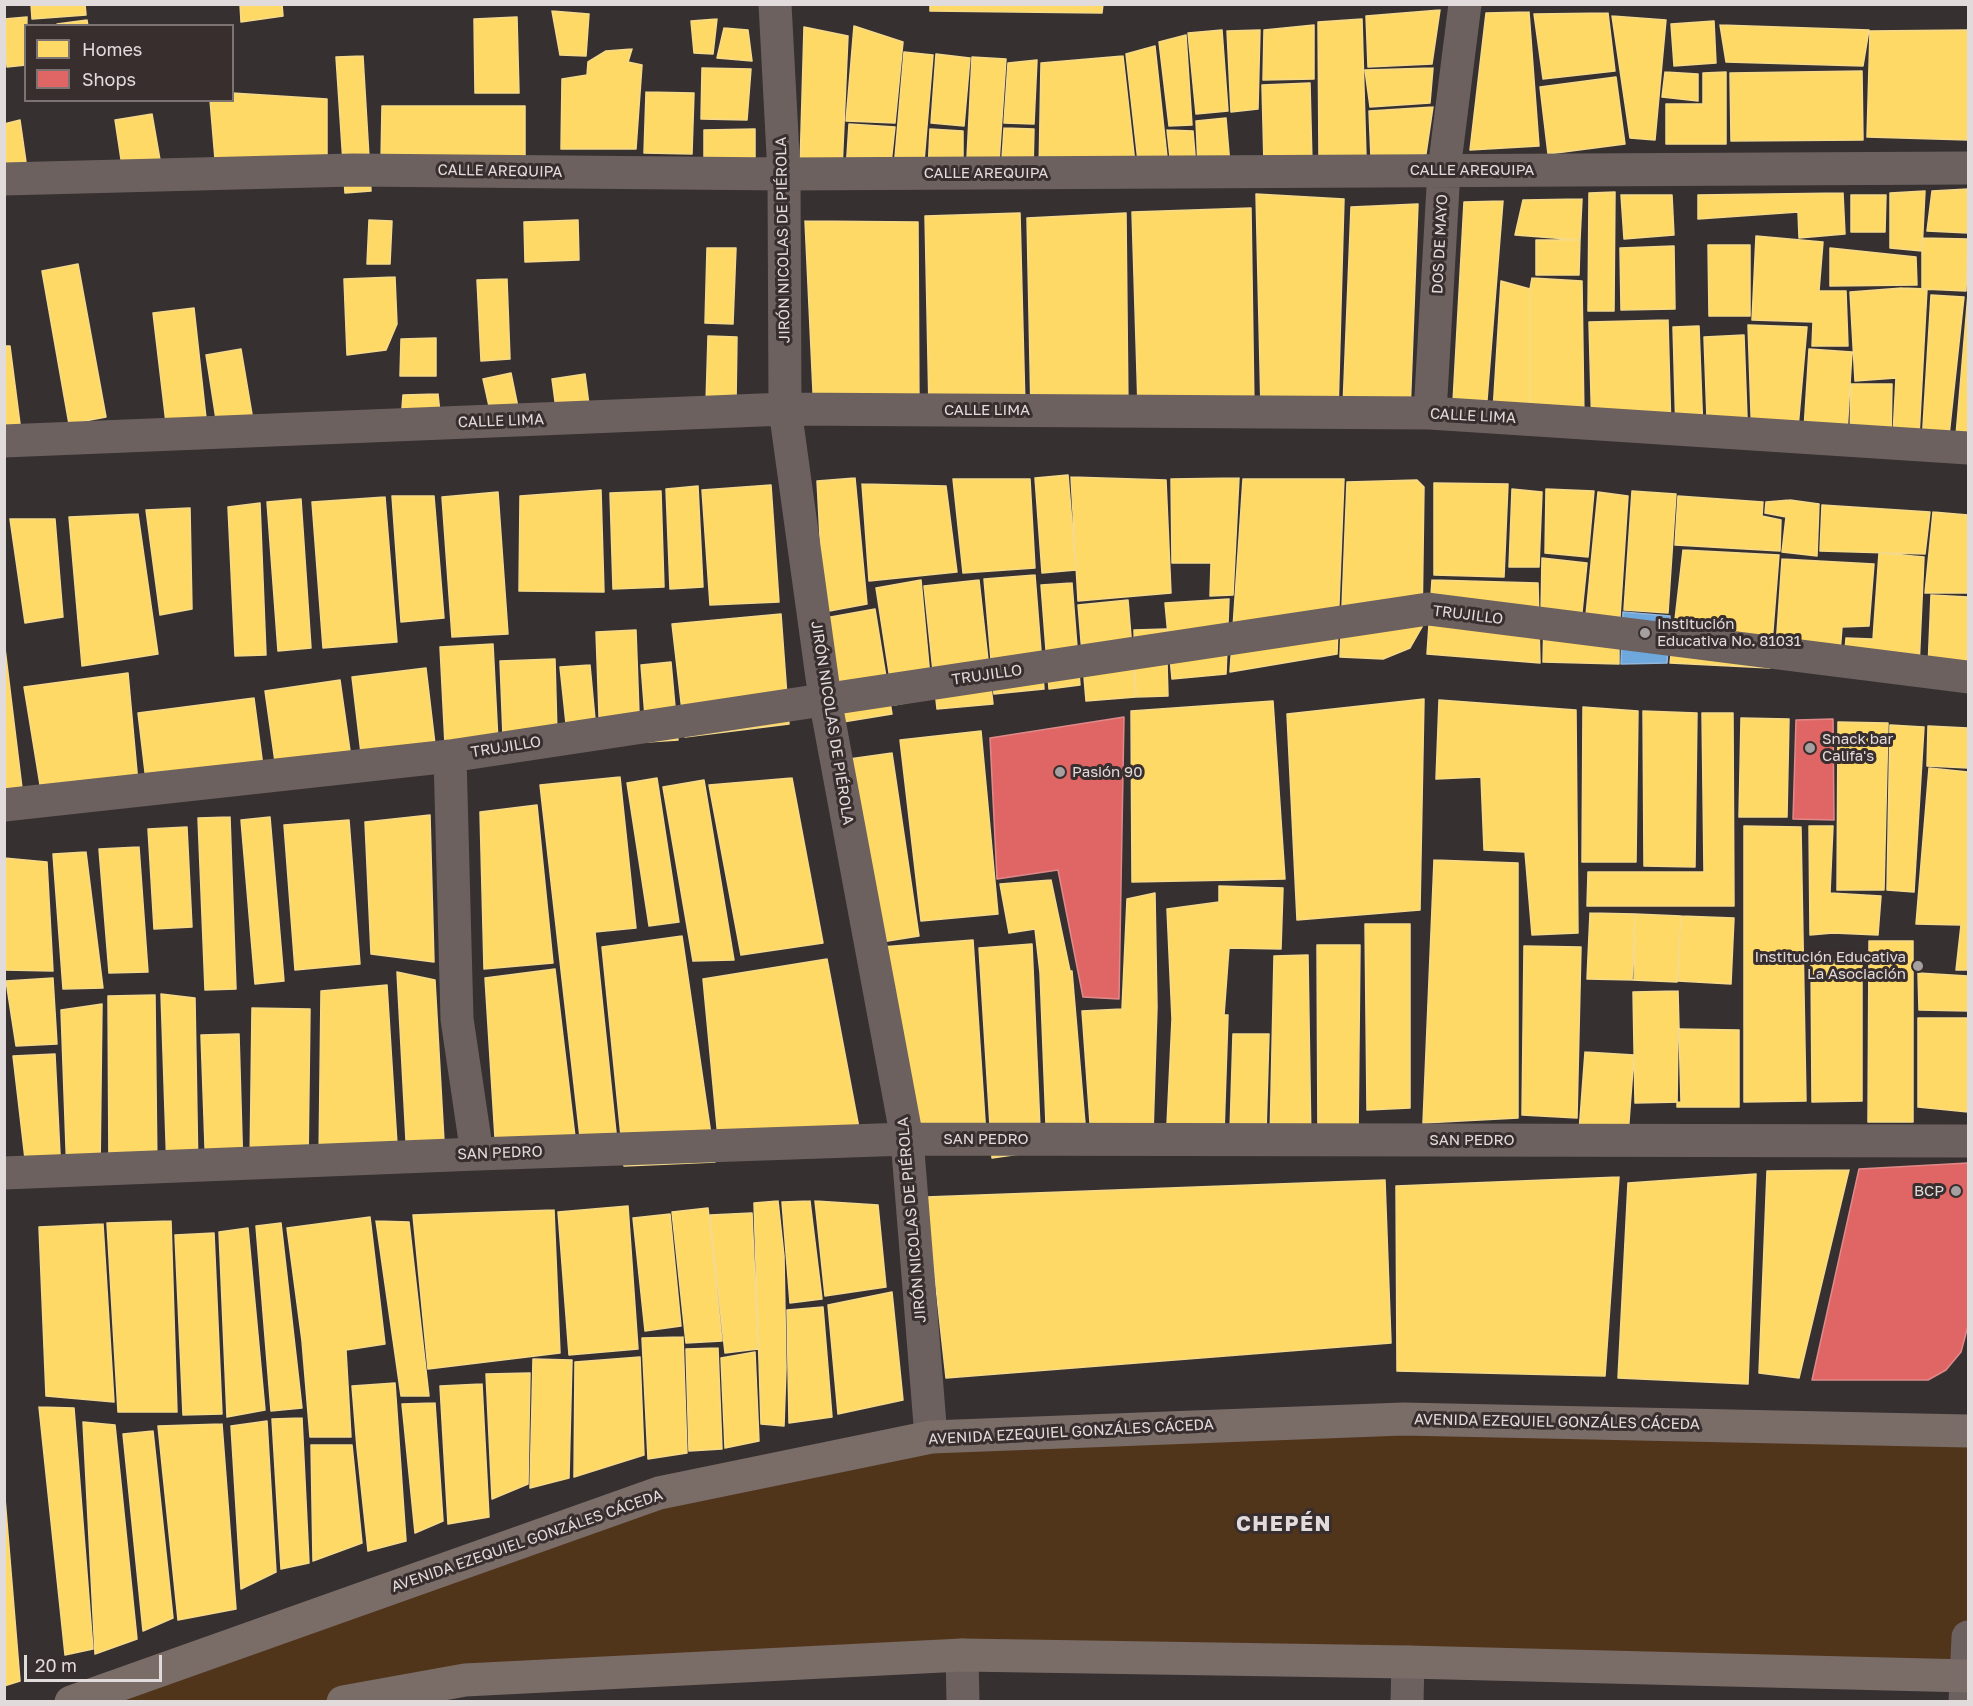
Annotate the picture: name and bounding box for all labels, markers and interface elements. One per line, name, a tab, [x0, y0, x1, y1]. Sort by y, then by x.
legend	[24, 24, 234, 102]
text: Homes	[82, 38, 142, 60]
text: Shops	[82, 68, 136, 90]
street label: JIRÓN NICOLAS DE PIÉROLA	[772, 137, 794, 343]
street label: CALLE AREQUIPA	[437, 161, 563, 181]
street label: CALLE AREQUIPA	[1410, 161, 1534, 179]
street label: CALLE AREQUIPA	[924, 164, 1048, 182]
street label: DOS DE MAYO	[1428, 194, 1452, 294]
street label: CALLE LIMA	[944, 401, 1030, 419]
street label: CALLE LIMA	[1430, 405, 1516, 427]
street label: CALLE LIMA	[458, 411, 544, 431]
street label: TRUJILLO	[1432, 602, 1504, 628]
place label: Institución Educativa No. 81031	[1657, 615, 1801, 650]
street label: JIRÓN NICOLAS DE PIÉROLA	[807, 620, 857, 826]
marker: Institución Educativa No. 81031	[1638, 626, 1652, 640]
street label: TRUJILLO	[951, 661, 1023, 689]
place label: Snack bar Califa's	[1822, 730, 1893, 765]
street label: TRUJILLO	[470, 733, 542, 761]
marker: Snack bar Califa's	[1803, 741, 1817, 755]
place label: Pasión 90	[1072, 763, 1142, 781]
marker: Pasión 90	[1053, 765, 1067, 779]
place label: Institución Educativa La Asociación	[1755, 948, 1906, 983]
marker: Institución Educativa La Asociación	[1911, 959, 1925, 973]
street label: JIRÓN NICOLAS DE PIÉROLA	[894, 1116, 930, 1324]
street label: SAN PEDRO	[943, 1130, 1029, 1148]
street label: SAN PEDRO	[1429, 1131, 1515, 1149]
street label: SAN PEDRO	[457, 1143, 543, 1163]
place label: BCP	[1914, 1182, 1944, 1200]
marker: BCP	[1949, 1184, 1963, 1198]
street label: AVENIDA EZEQUIEL GONZÁLES CÁCEDA	[1414, 1411, 1700, 1433]
street label: AVENIDA EZEQUIEL GONZÁLES CÁCEDA	[928, 1416, 1214, 1448]
street label: AVENIDA EZEQUIEL GONZÁLES CÁCEDA	[389, 1486, 665, 1596]
district label: CHEPÉN	[1236, 1511, 1332, 1537]
scale bar	[27, 1643, 165, 1681]
text: 20 m	[35, 1654, 77, 1676]

